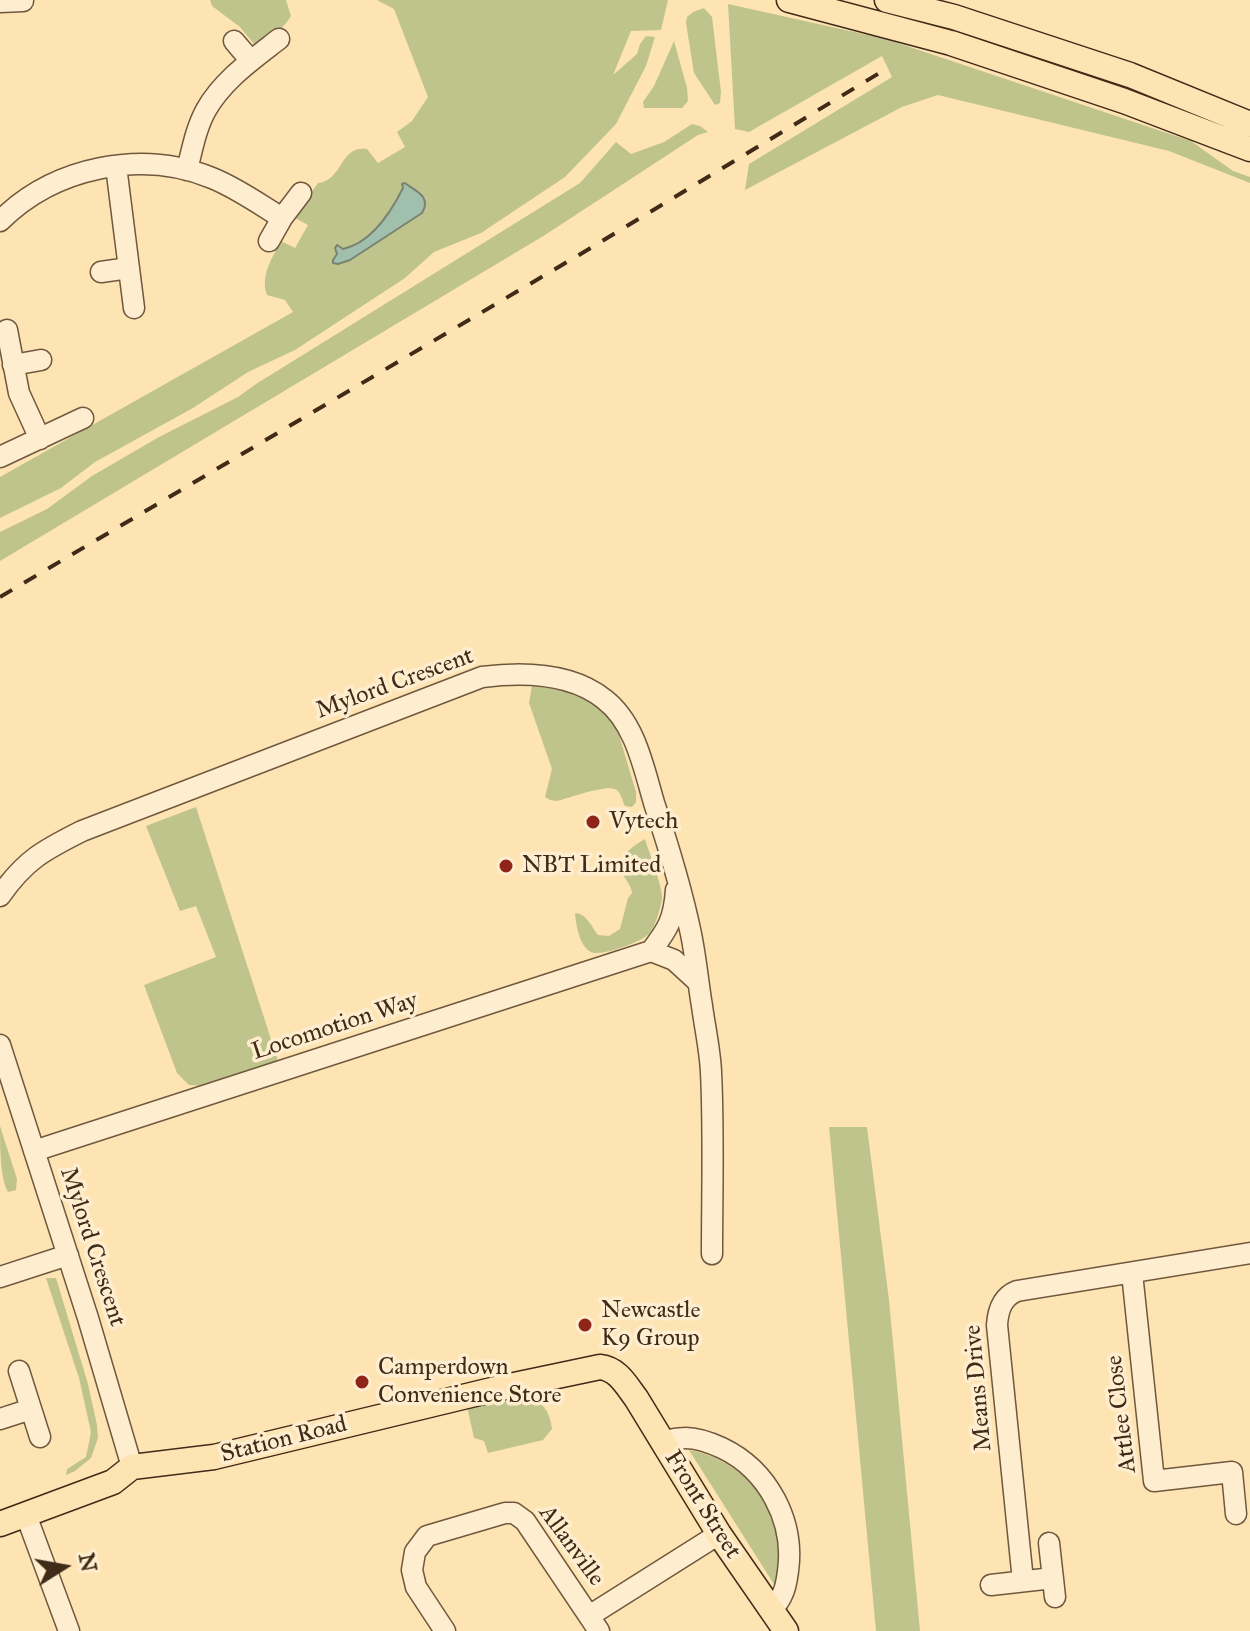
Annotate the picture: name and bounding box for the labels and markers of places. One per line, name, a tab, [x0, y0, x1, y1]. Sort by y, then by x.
place label: Vytech	[609, 808, 678, 836]
marker: Vytech	[584, 813, 602, 831]
place label: NBT Limited	[522, 852, 661, 880]
marker: NBT Limited	[497, 857, 515, 875]
place label: Newcastle K9 Group	[601, 1297, 700, 1353]
marker: Newcastle K9 Group	[576, 1316, 594, 1334]
place label: Camperdown Convenience Store	[378, 1354, 562, 1410]
marker: Camperdown Convenience Store	[353, 1373, 371, 1391]

